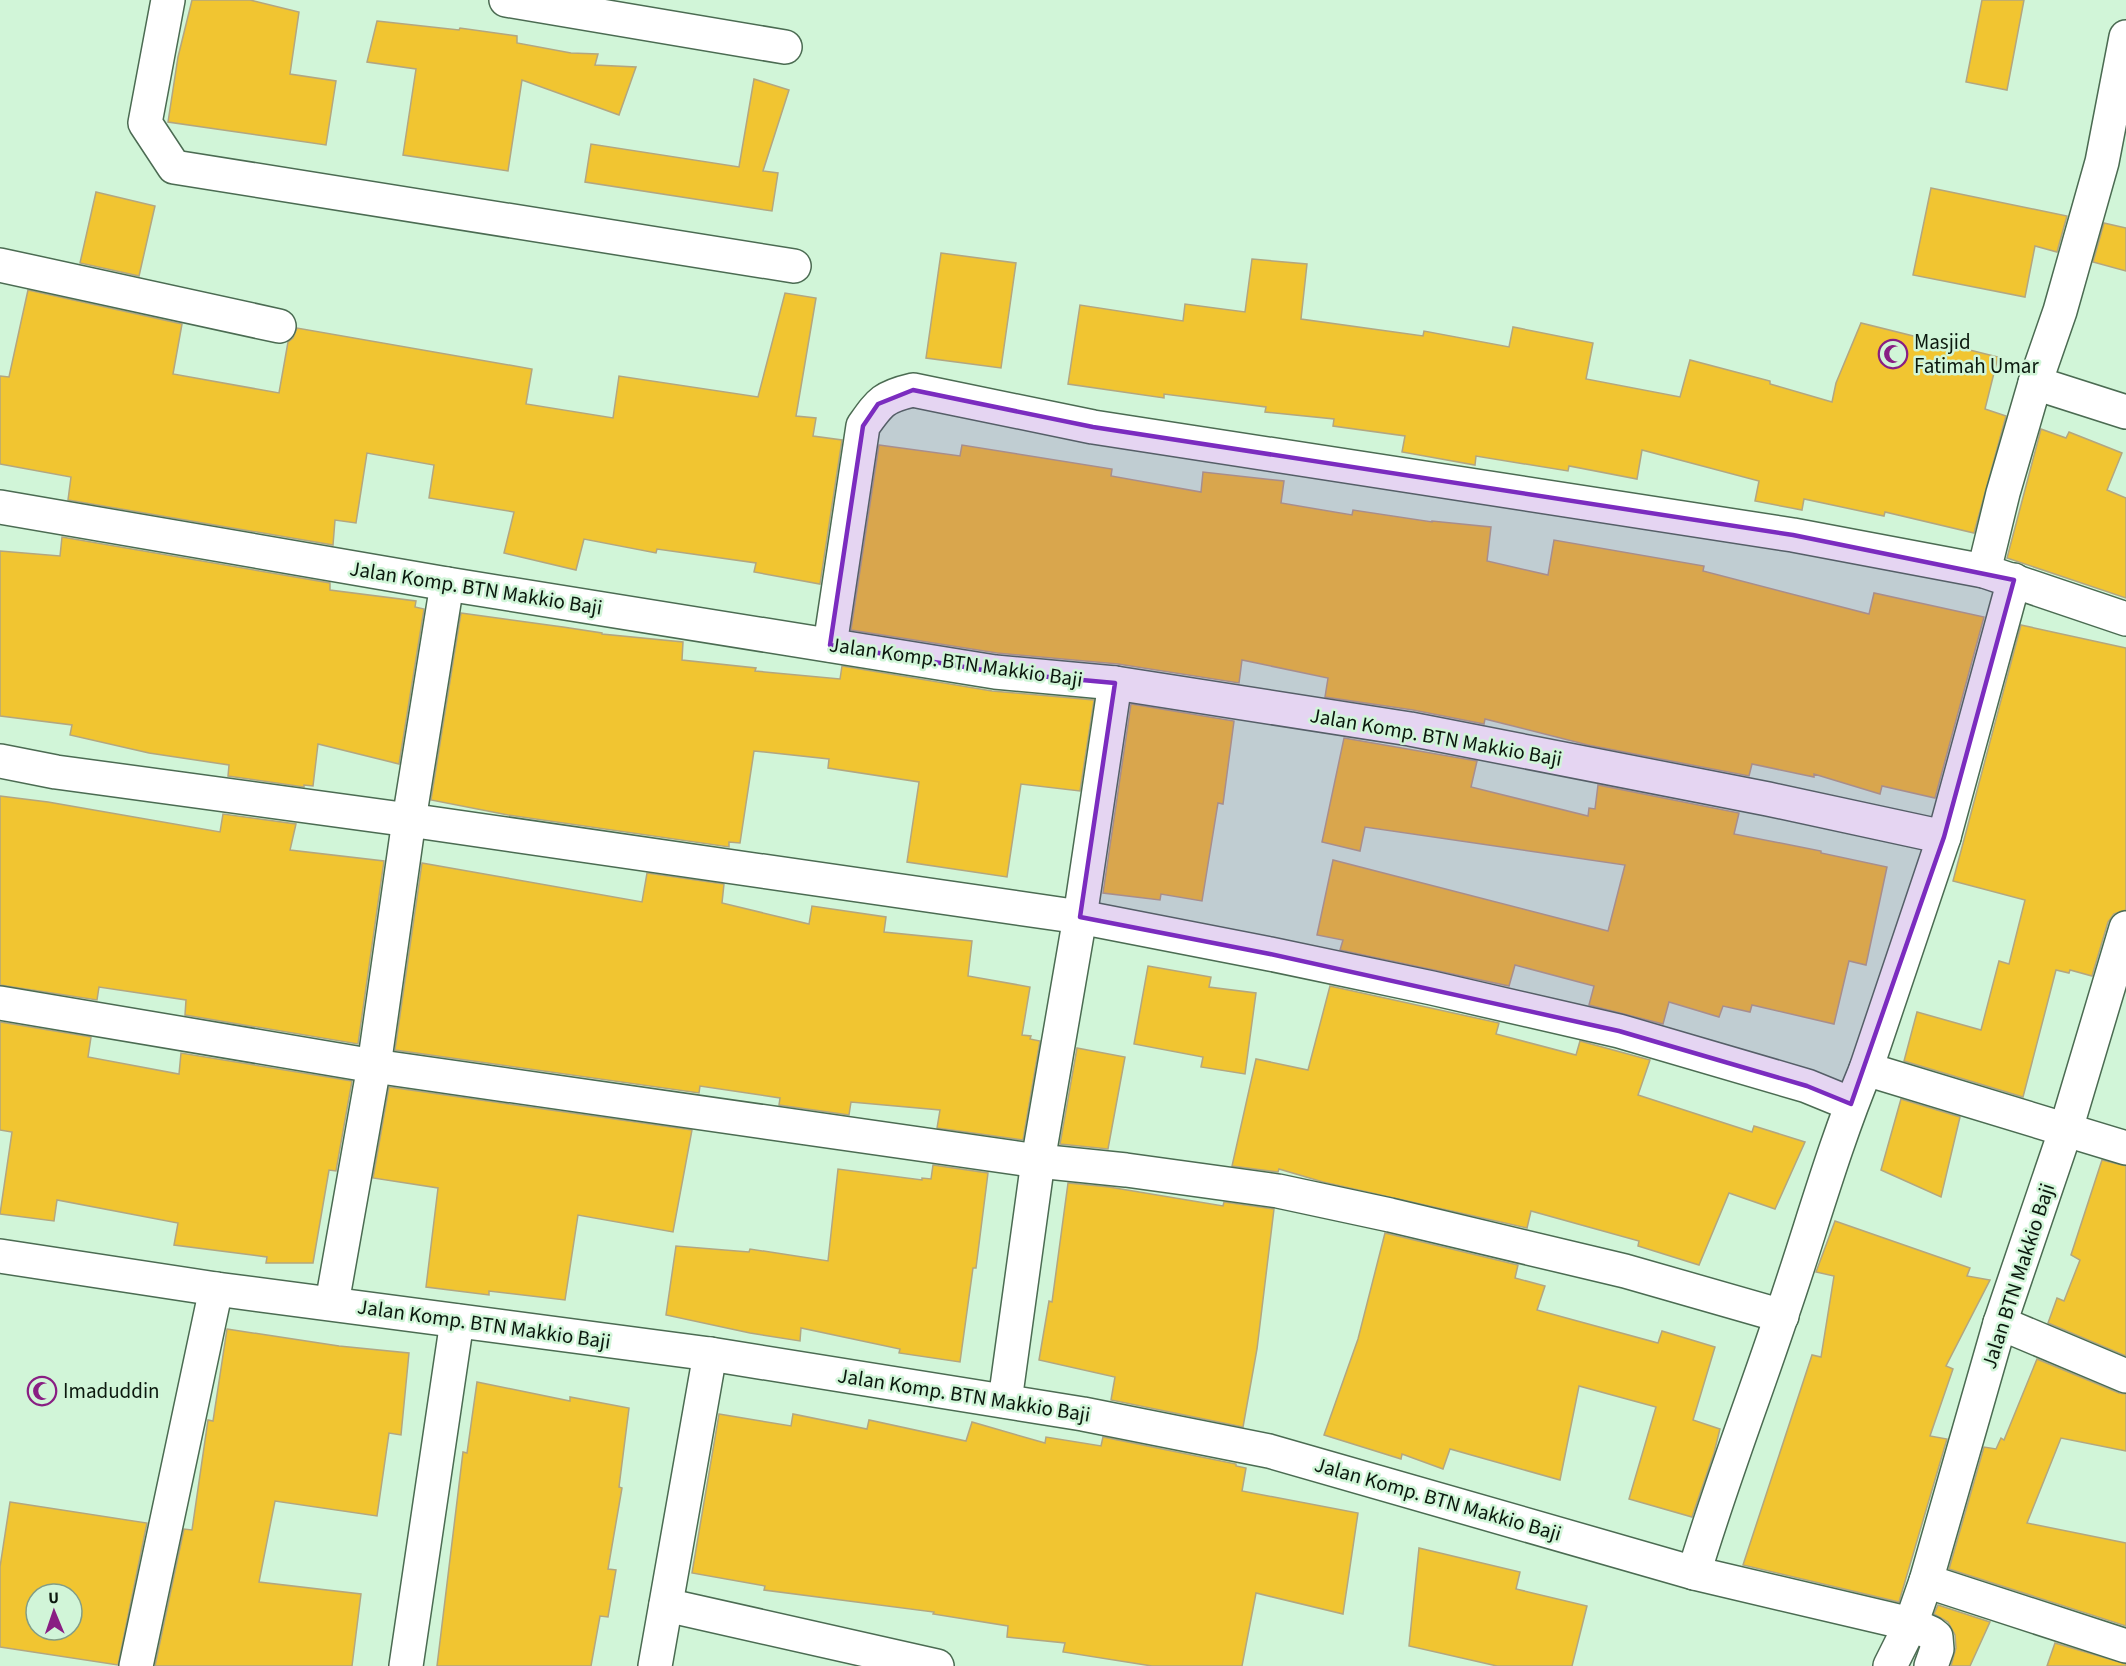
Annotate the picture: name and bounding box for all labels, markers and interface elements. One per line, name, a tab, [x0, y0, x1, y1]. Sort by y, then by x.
place label: Masjid Fatimah Umar	[1914, 327, 2039, 381]
mosque icon: Masjid Fatimah Umar	[1877, 338, 1909, 370]
street label: Jalan Komp. BTN Makkio Baji	[347, 553, 605, 623]
street label: Jalan Komp. BTN Makkio Baji	[827, 629, 1085, 695]
street label: Jalan Komp. BTN Makkio Baji	[1308, 700, 1564, 774]
street label: Jalan BTN Makkio Baji	[1974, 1179, 2062, 1373]
street label: Jalan Komp. BTN Makkio Baji	[355, 1291, 613, 1357]
street label: Jalan Komp. BTN Makkio Baji	[835, 1360, 1093, 1430]
mosque icon: Imaduddin	[26, 1375, 58, 1407]
place label: Imaduddin	[63, 1376, 160, 1406]
street label: Jalan Komp. BTN Makkio Baji	[1311, 1449, 1565, 1549]
north arrow	[24, 1582, 84, 1642]
text: U	[48, 1587, 59, 1609]

